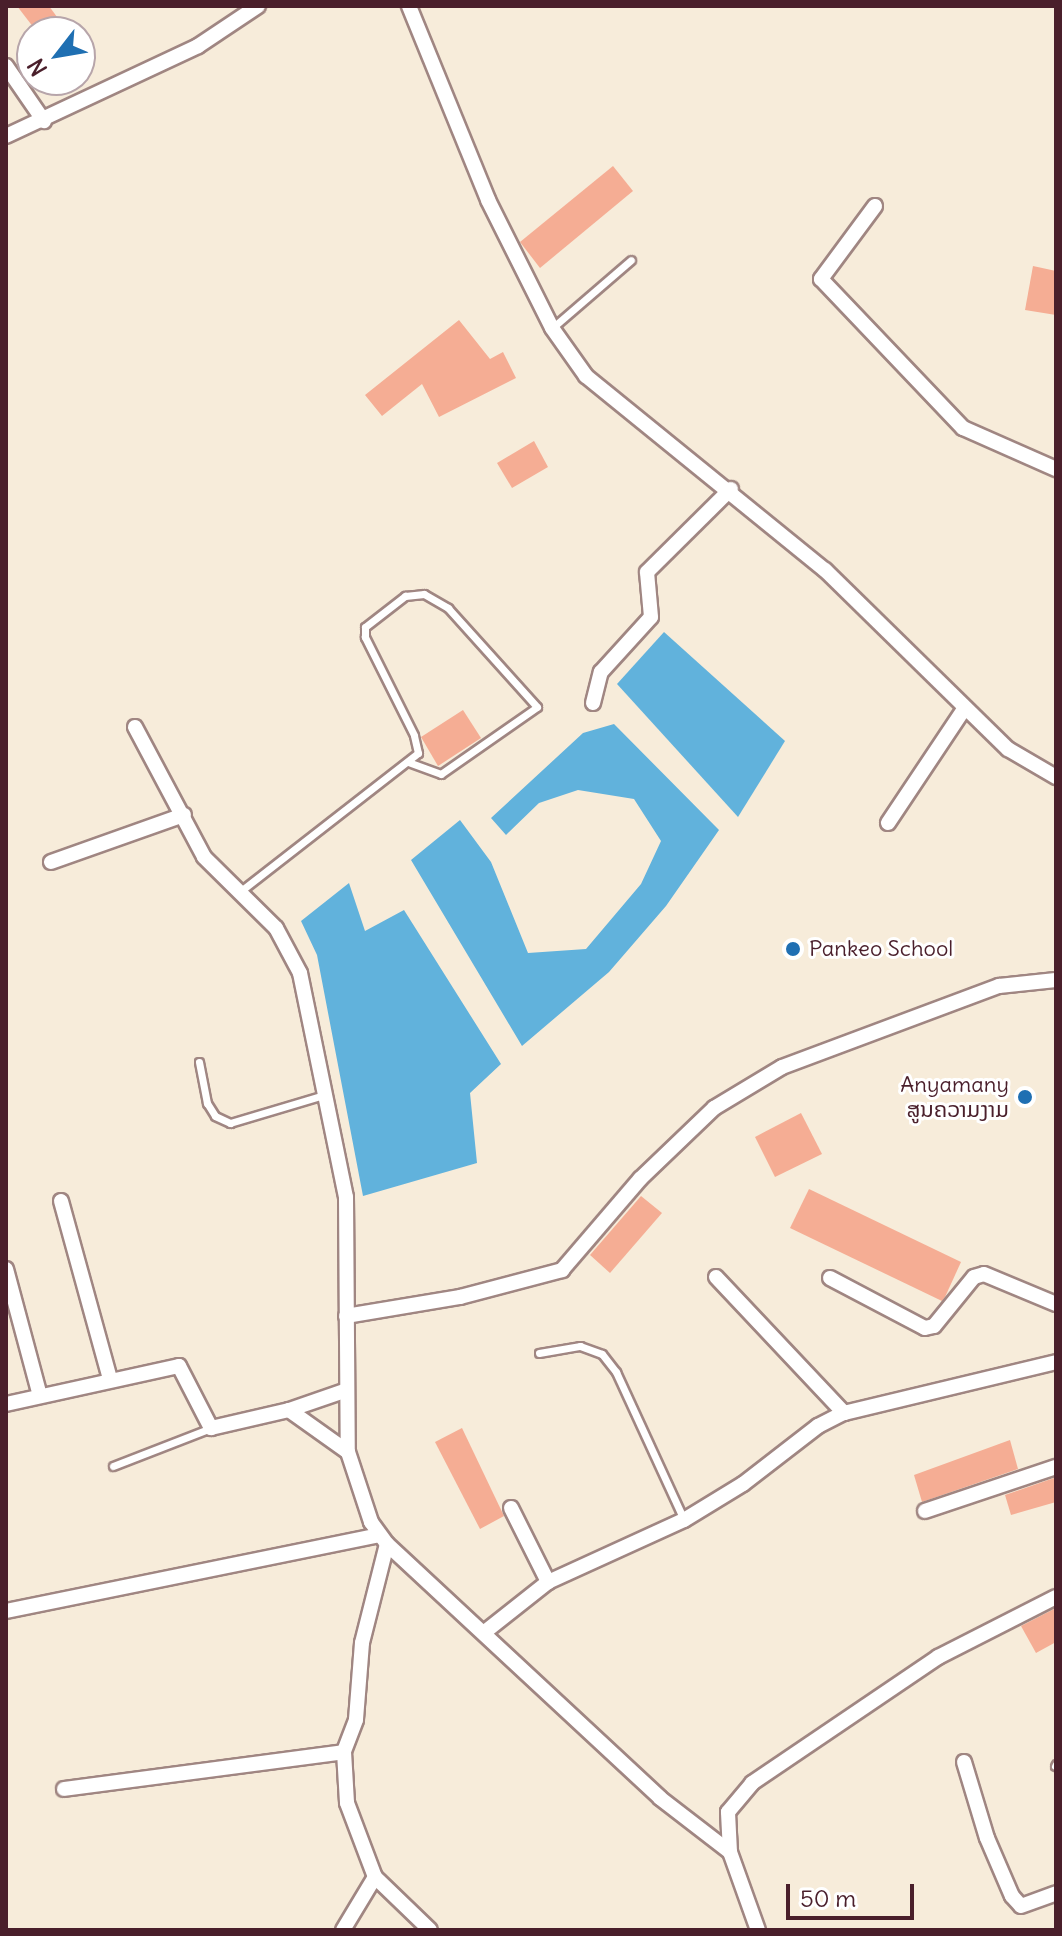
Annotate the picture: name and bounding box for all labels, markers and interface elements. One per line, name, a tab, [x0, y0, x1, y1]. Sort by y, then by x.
north arrow	[16, 16, 96, 96]
text: N	[21, 54, 53, 81]
place label: Pankeo School	[809, 936, 953, 962]
marker: Pankeo School	[784, 940, 802, 958]
place label: Anyamany ສູນຄວາມງາມ	[900, 1071, 1009, 1122]
marker: Anyamany ສູນຄວາມງາມ	[1016, 1088, 1034, 1106]
scale bar	[790, 1868, 918, 1918]
text: 50 m	[800, 1883, 856, 1913]

